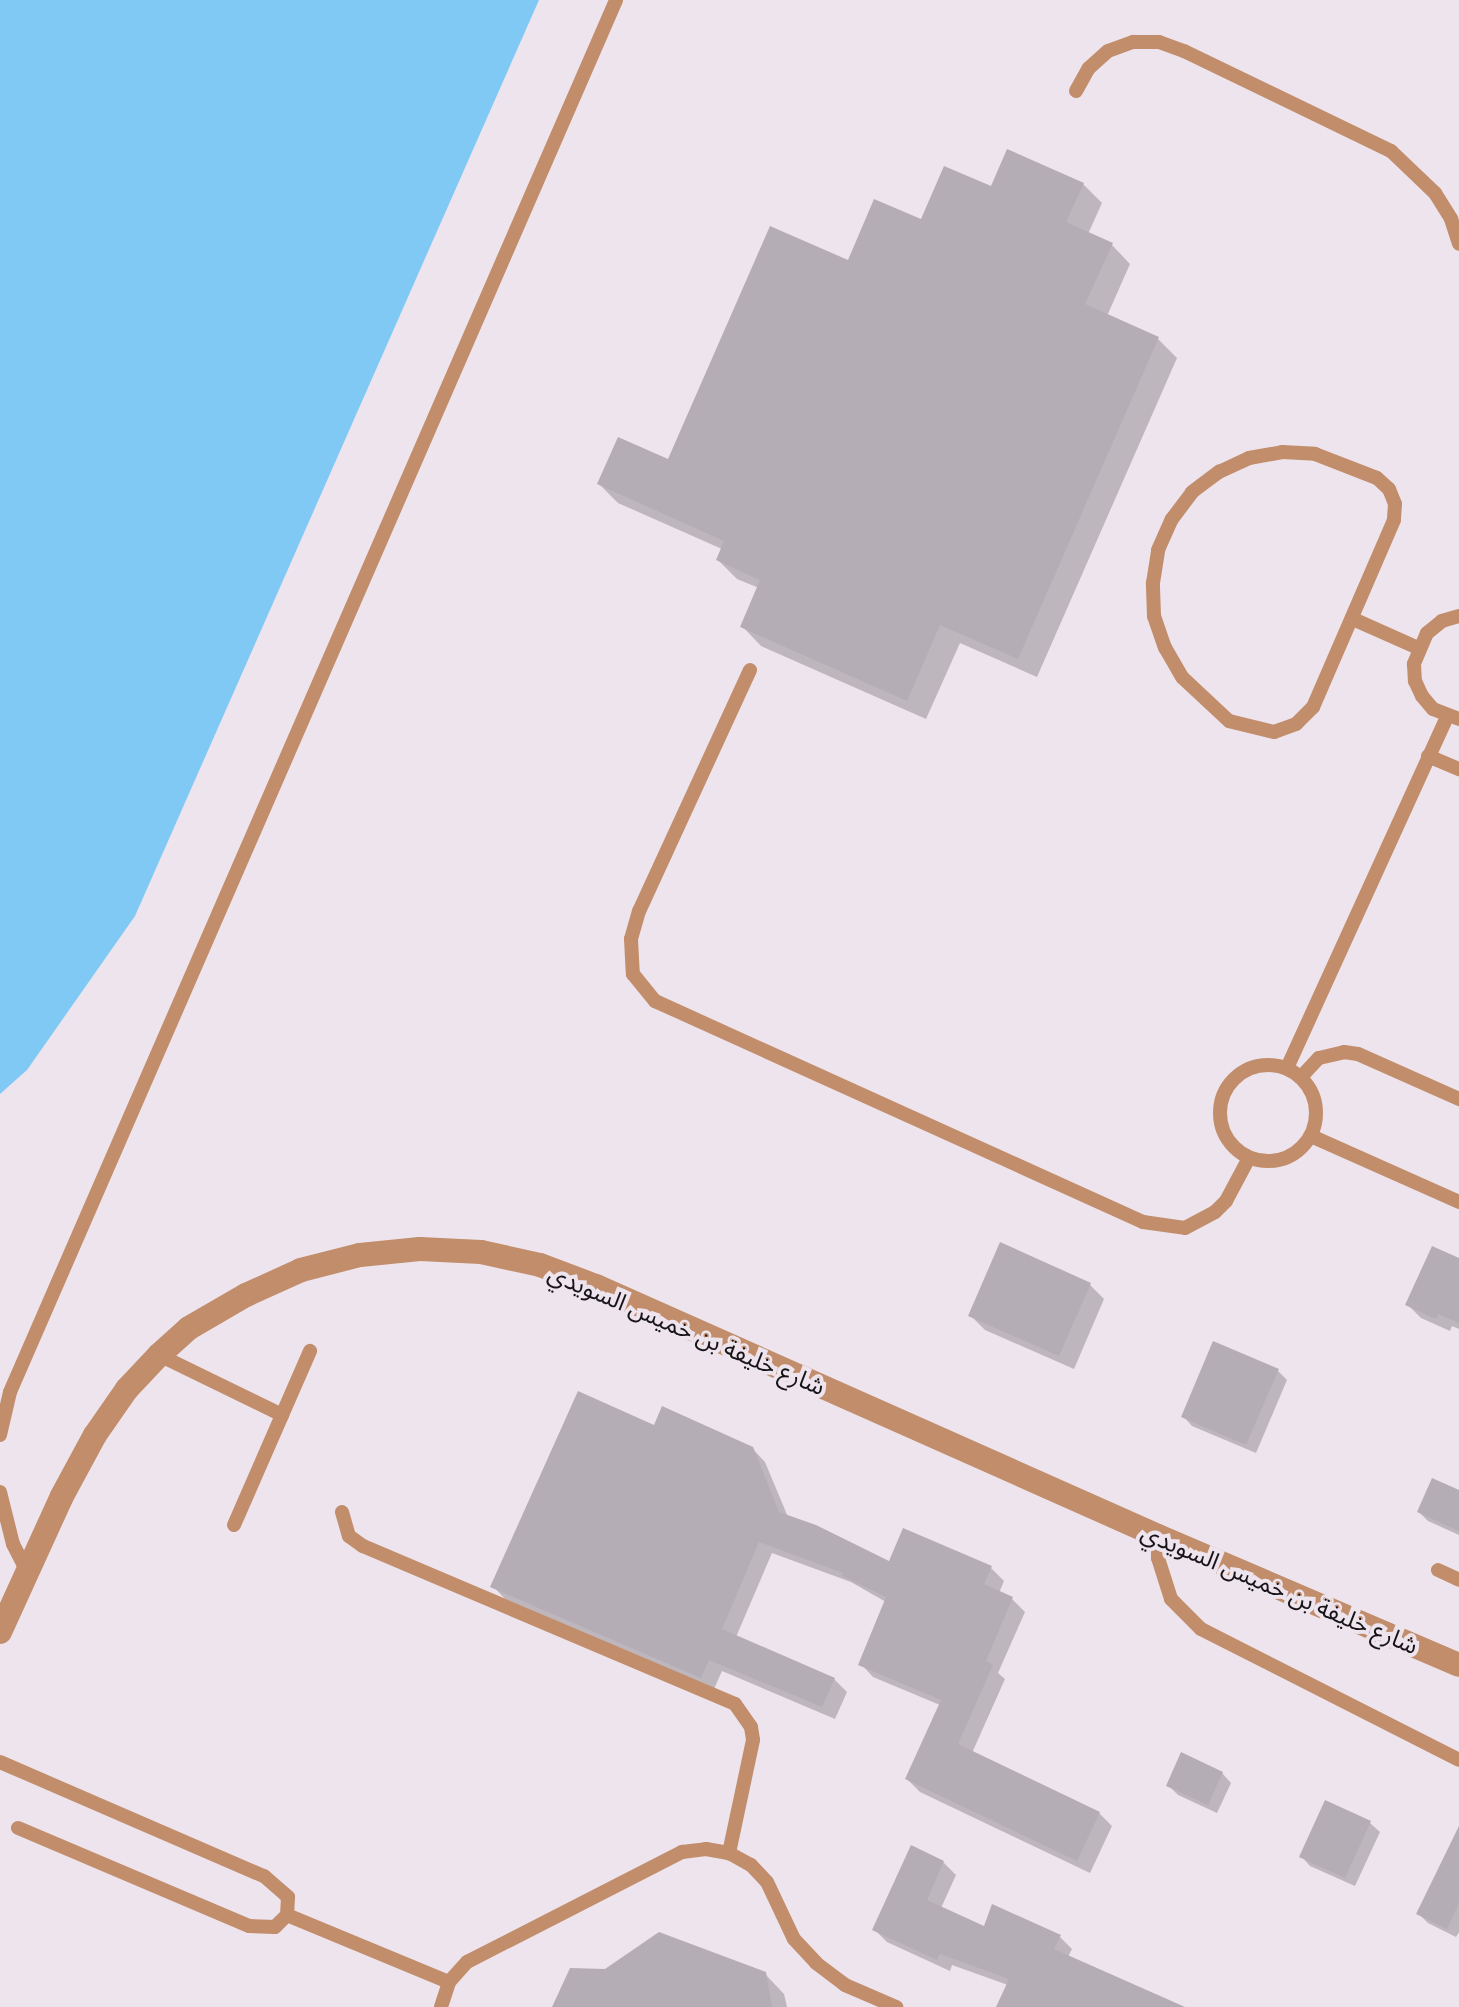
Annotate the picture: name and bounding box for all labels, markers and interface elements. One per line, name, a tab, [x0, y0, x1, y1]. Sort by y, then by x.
street label: شارع خليفة بن خميس السويدي	[544, 1258, 830, 1400]
street label: شارع خليفة بن خميس السويدي	[1137, 1517, 1423, 1659]

